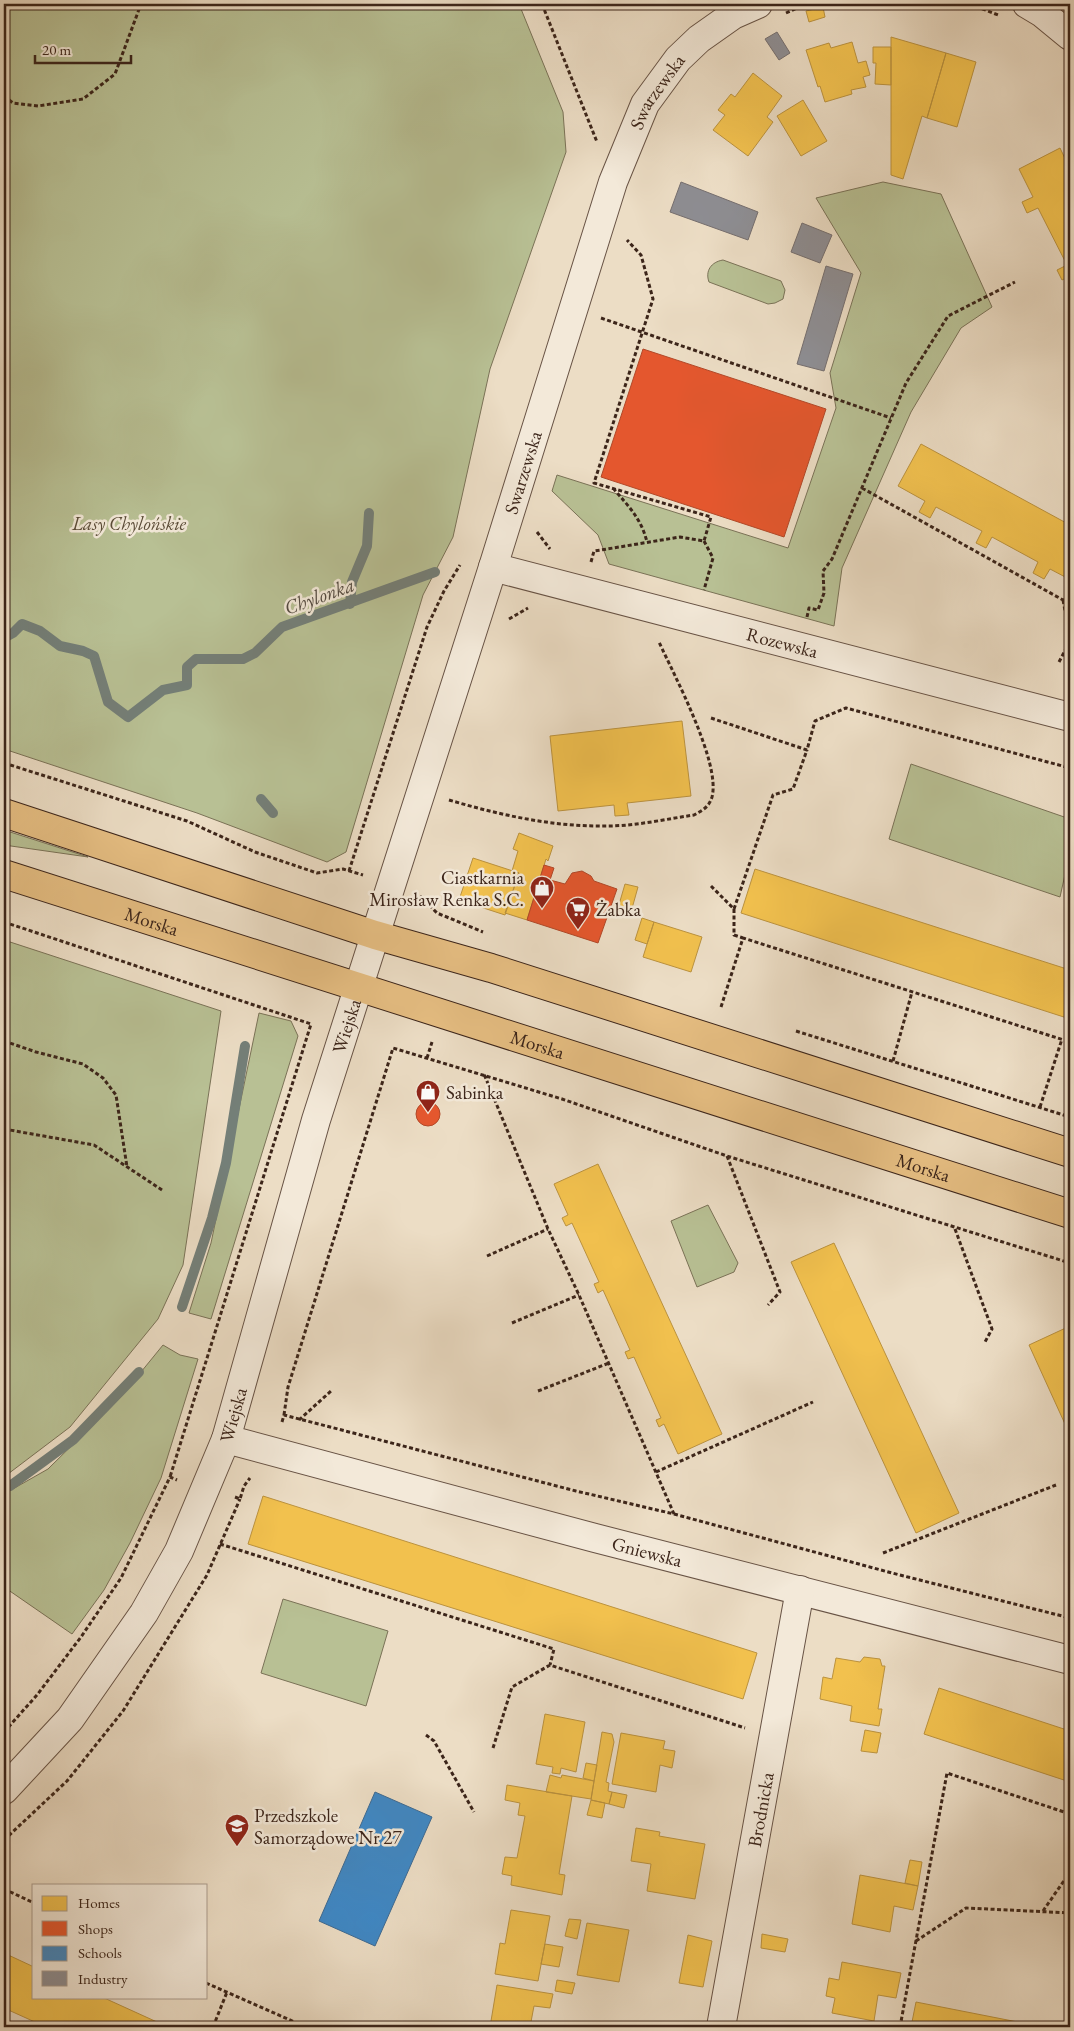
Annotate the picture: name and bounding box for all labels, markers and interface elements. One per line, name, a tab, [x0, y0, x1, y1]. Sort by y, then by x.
scale bar	[35, 32, 131, 64]
text: 20 m	[42, 40, 71, 59]
street label: Swarzewska	[623, 48, 690, 133]
street label: Swarzewska	[498, 427, 547, 517]
park label: Lasy Chylońskie	[71, 511, 187, 536]
water label: Chylonka	[280, 571, 358, 621]
street label: Rozewska	[744, 621, 821, 664]
place label: Ciastkarnia Mirosław Renka S.C.	[369, 865, 524, 912]
shop icon: Ciastkarnia Mirosław Renka S.C.	[529, 875, 555, 909]
supermarket icon: Żabka	[565, 896, 591, 930]
place label: Żabka	[596, 897, 641, 922]
street label: Morska	[122, 901, 182, 942]
street label: Wiejska	[326, 995, 367, 1057]
street label: Morska	[507, 1024, 568, 1065]
shop icon: Sabinka	[415, 1079, 441, 1113]
place label: Sabinka	[446, 1080, 504, 1105]
street label: Morska	[893, 1147, 954, 1188]
street label: Wiejska	[213, 1384, 253, 1445]
street label: Gniewska	[609, 1530, 685, 1573]
street label: Brodnicka	[741, 1770, 779, 1849]
place label: Przedszkole Samorządowe Nr 27	[254, 1803, 402, 1850]
school or university icon: Przedszkole Samorządowe Nr 27	[224, 1813, 250, 1847]
legend	[32, 1884, 208, 1998]
text: Homes	[78, 1893, 120, 1912]
text: Shops	[78, 1919, 113, 1938]
text: Schools	[78, 1943, 122, 1962]
text: Industry	[78, 1969, 128, 1988]

